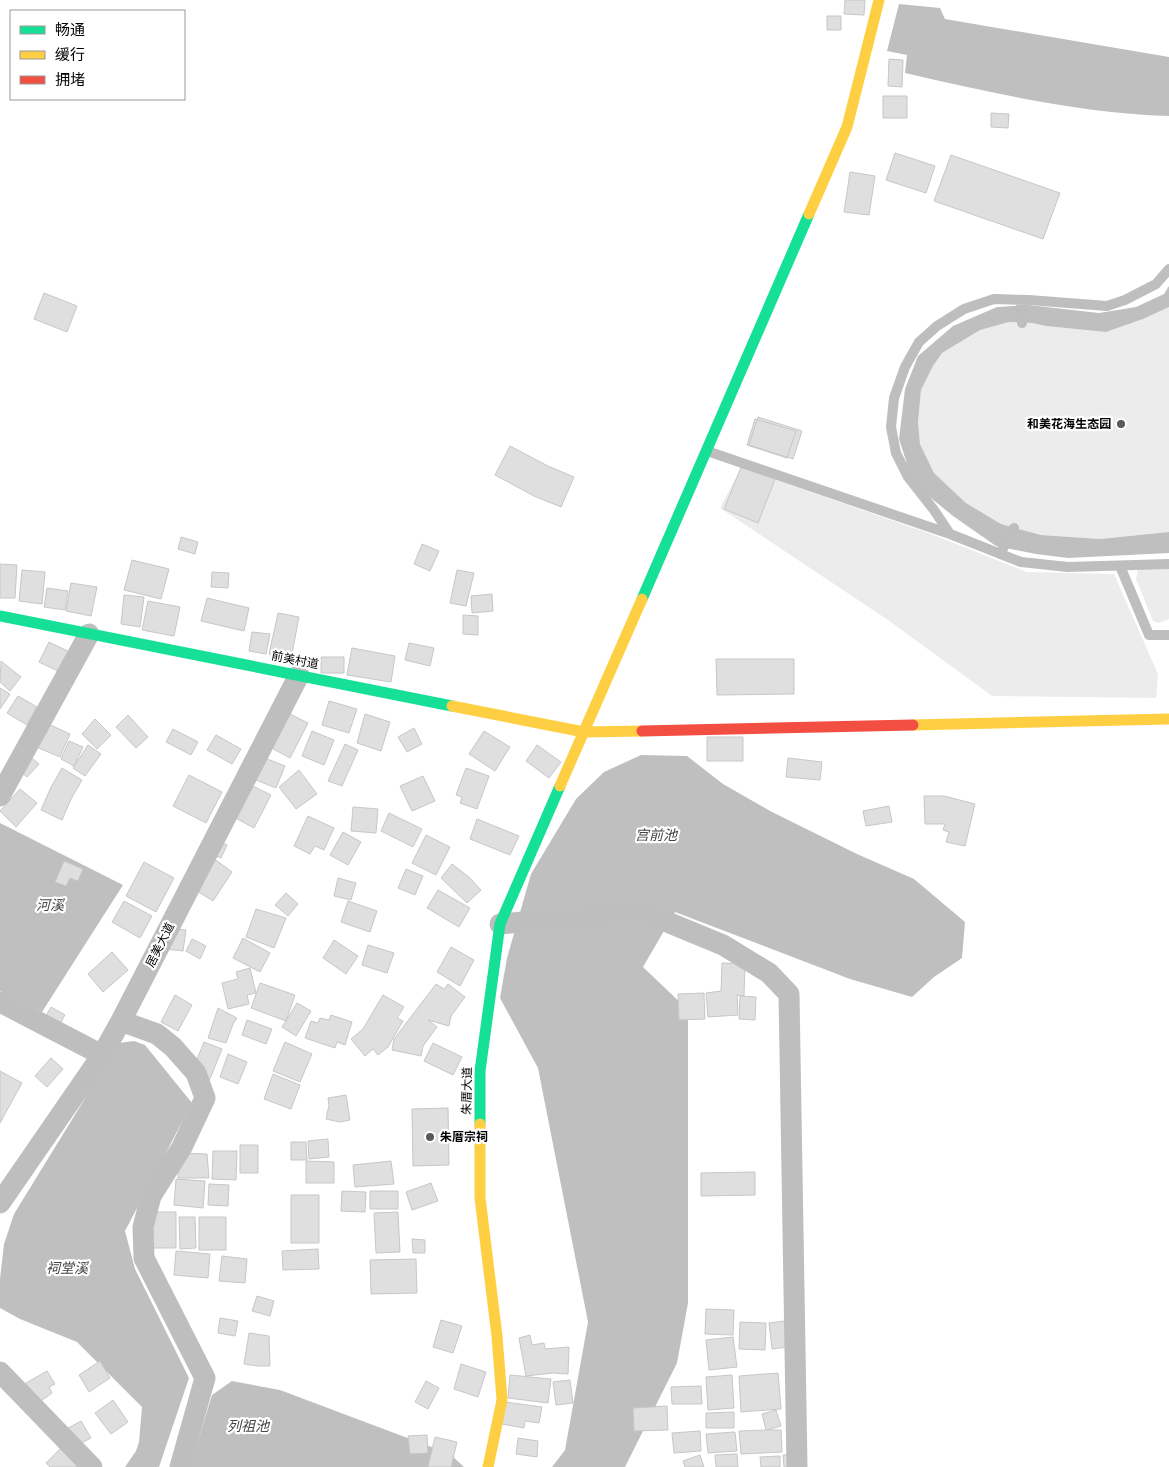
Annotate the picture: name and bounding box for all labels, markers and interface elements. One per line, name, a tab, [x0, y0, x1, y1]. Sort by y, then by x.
legend	[10, 10, 185, 100]
text: 畅通	[55, 21, 85, 39]
text: 缓行	[55, 46, 85, 64]
text: 拥堵	[55, 71, 85, 89]
place label: 和美花海生态园	[1027, 417, 1111, 431]
marker: 和美花海生态园	[1115, 418, 1127, 430]
street label: 前美村道	[270, 649, 320, 671]
water label: 宫前池	[635, 827, 679, 844]
water label: 河溪	[36, 897, 66, 914]
street label: 居美大道	[143, 920, 177, 970]
street label: 朱厝大道	[460, 1067, 474, 1115]
place label: 朱厝宗祠	[440, 1130, 488, 1144]
marker: 朱厝宗祠	[424, 1131, 436, 1143]
water label: 祠堂溪	[46, 1260, 90, 1277]
water label: 列祖池	[227, 1418, 271, 1435]

